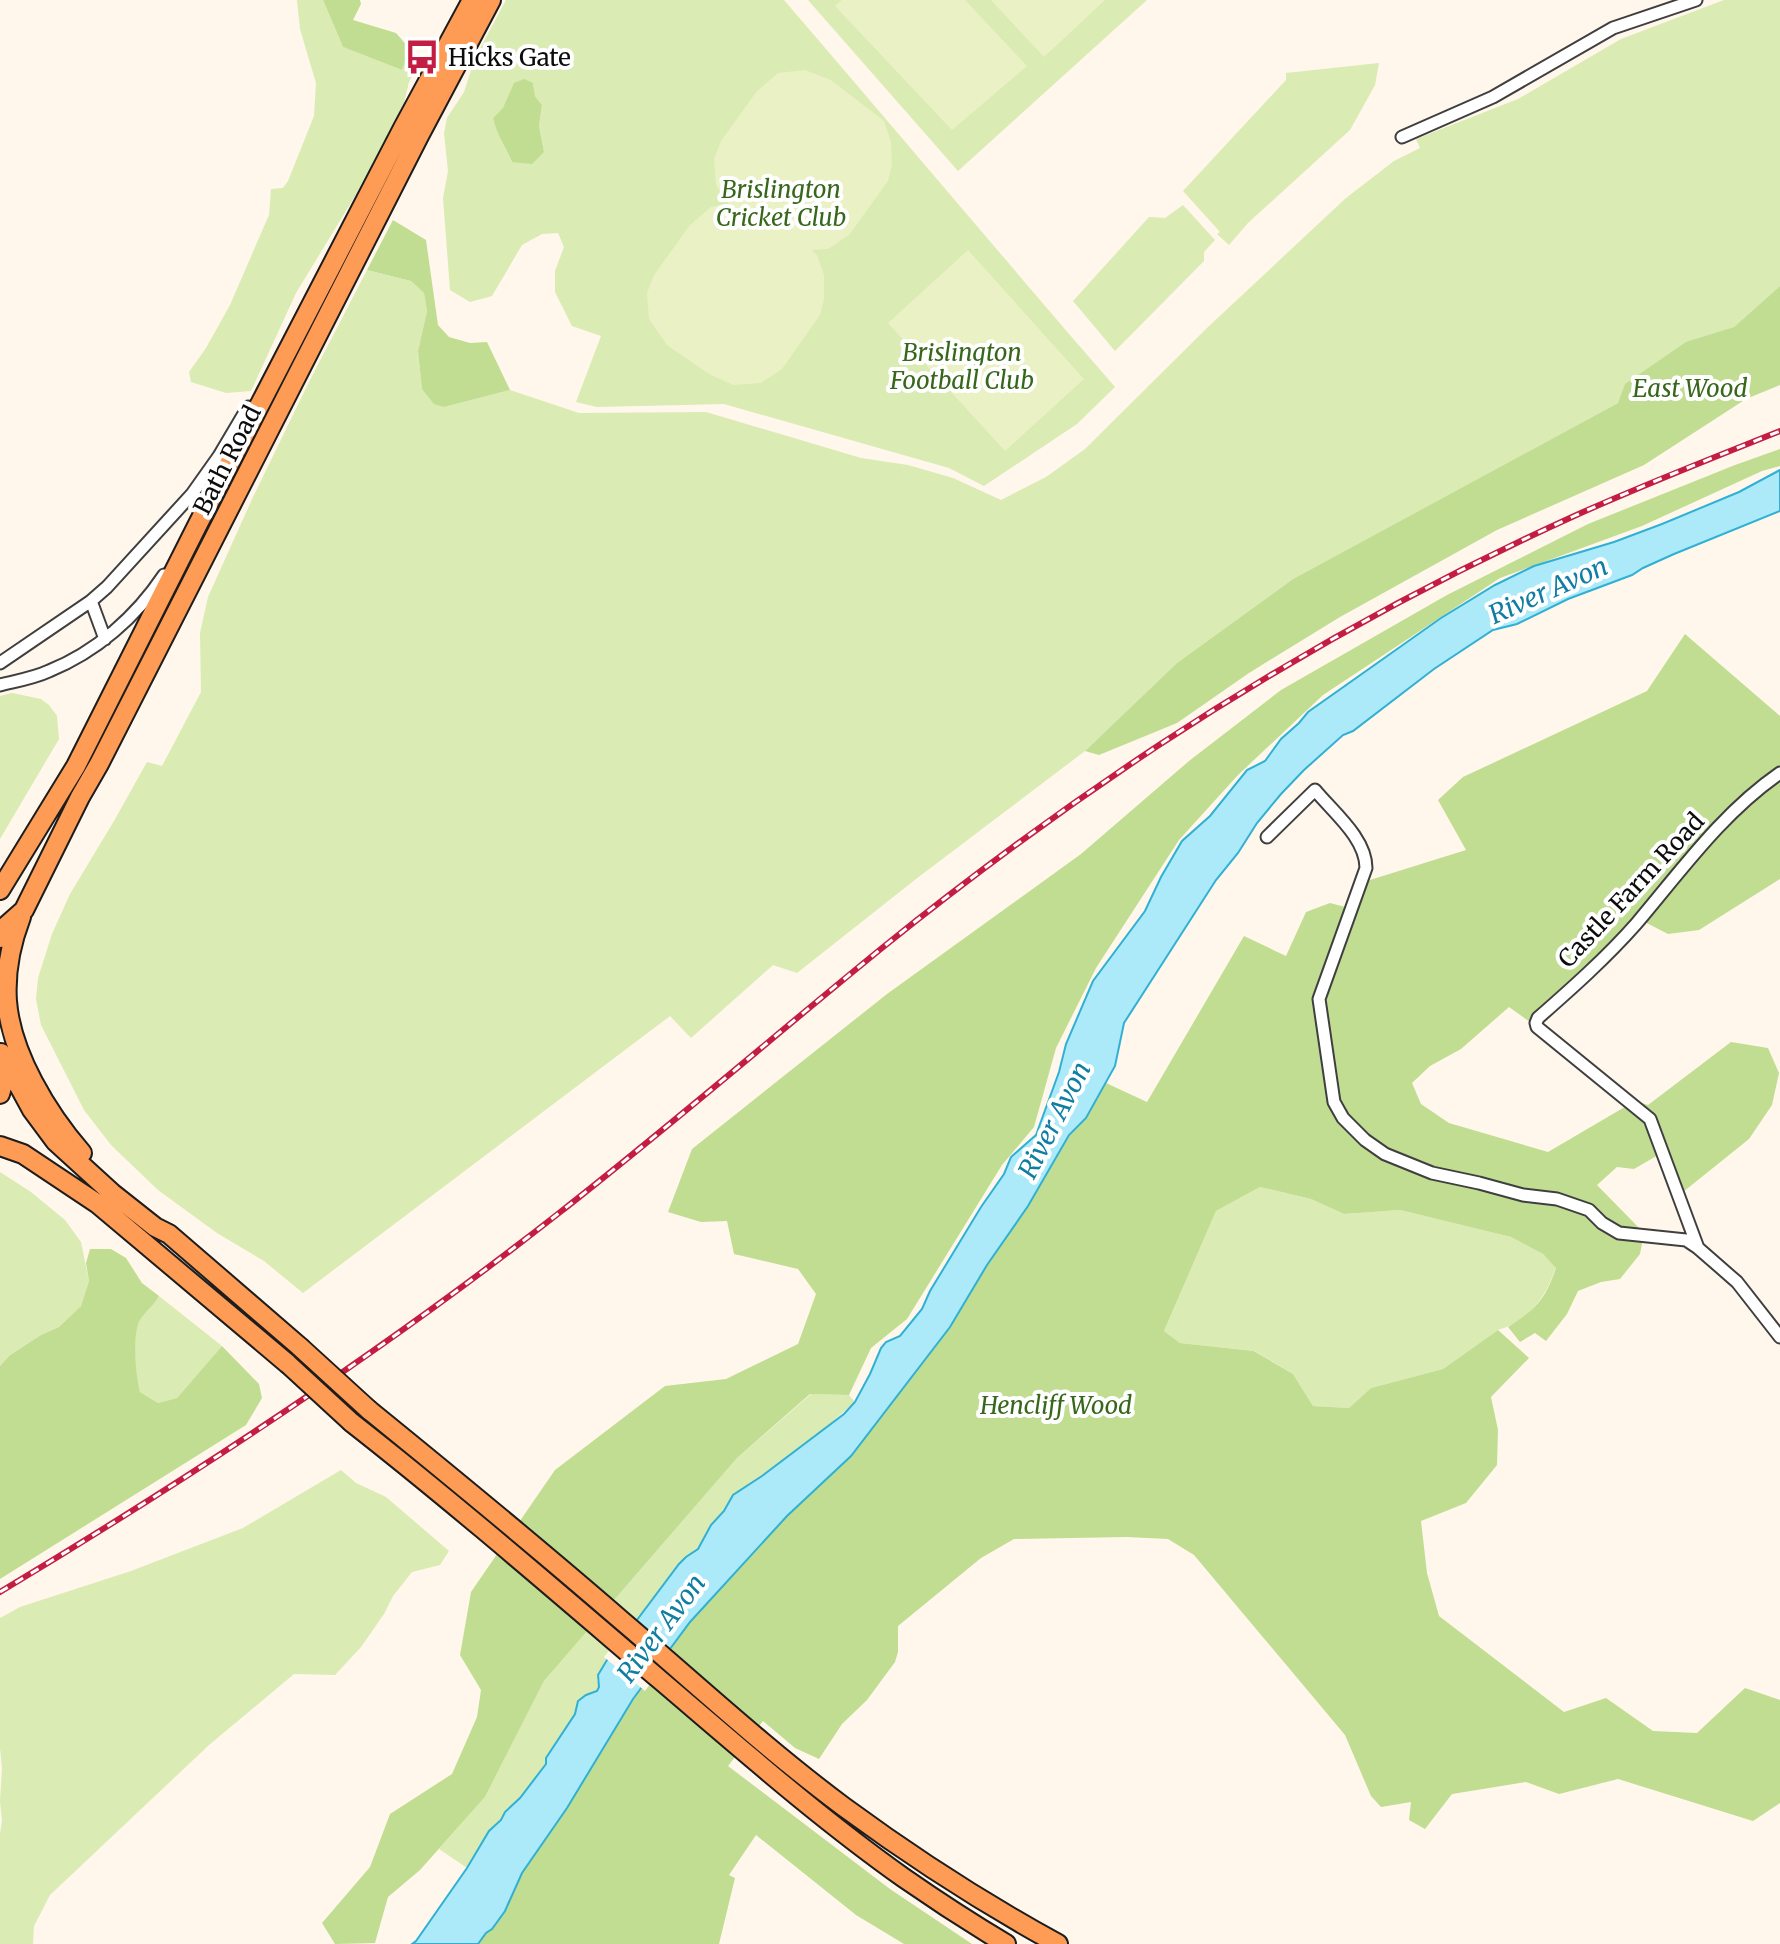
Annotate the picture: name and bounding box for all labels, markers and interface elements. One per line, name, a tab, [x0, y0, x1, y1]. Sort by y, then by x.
bus stop icon: Hicks Gate	[403, 38, 441, 76]
place label: Hicks Gate	[448, 42, 571, 73]
park label: Brislington Cricket Club	[716, 174, 846, 233]
park label: Brislington Football Club	[889, 337, 1034, 396]
park label: East Wood	[1633, 373, 1747, 404]
street label: Bath Road	[186, 400, 268, 520]
water label: River Avon	[1483, 549, 1613, 631]
street label: Castle Farm Road	[1551, 806, 1711, 974]
water label: River Avon	[1010, 1056, 1098, 1184]
park label: Hencliff Wood	[979, 1390, 1132, 1421]
water label: River Avon	[610, 1567, 712, 1689]

